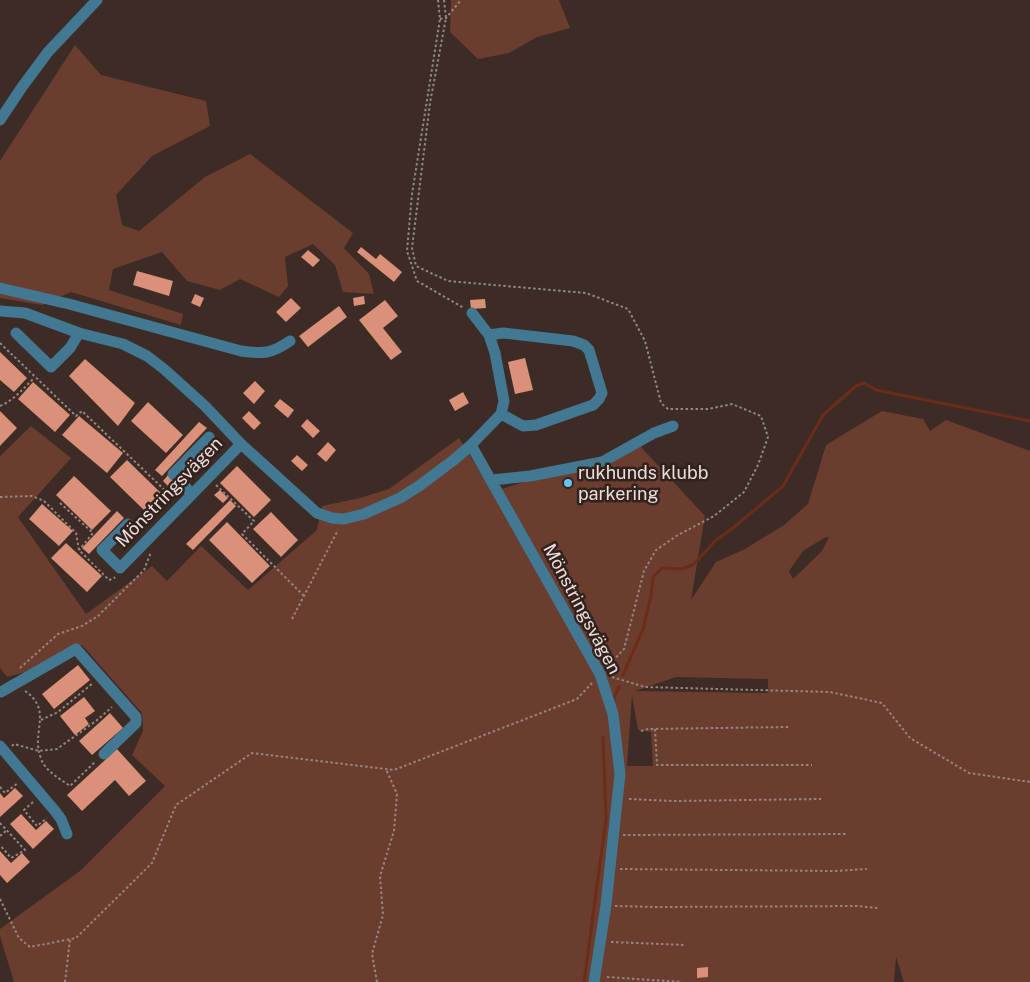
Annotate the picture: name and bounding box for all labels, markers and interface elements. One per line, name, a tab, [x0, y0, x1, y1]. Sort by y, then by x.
street label: Mönstringsvägen	[111, 432, 226, 551]
place label: rukhunds klubb parkering	[578, 462, 709, 504]
marker: rukhunds klubb parkering	[562, 477, 574, 489]
street label: Mönstringsvägen	[539, 540, 626, 677]

